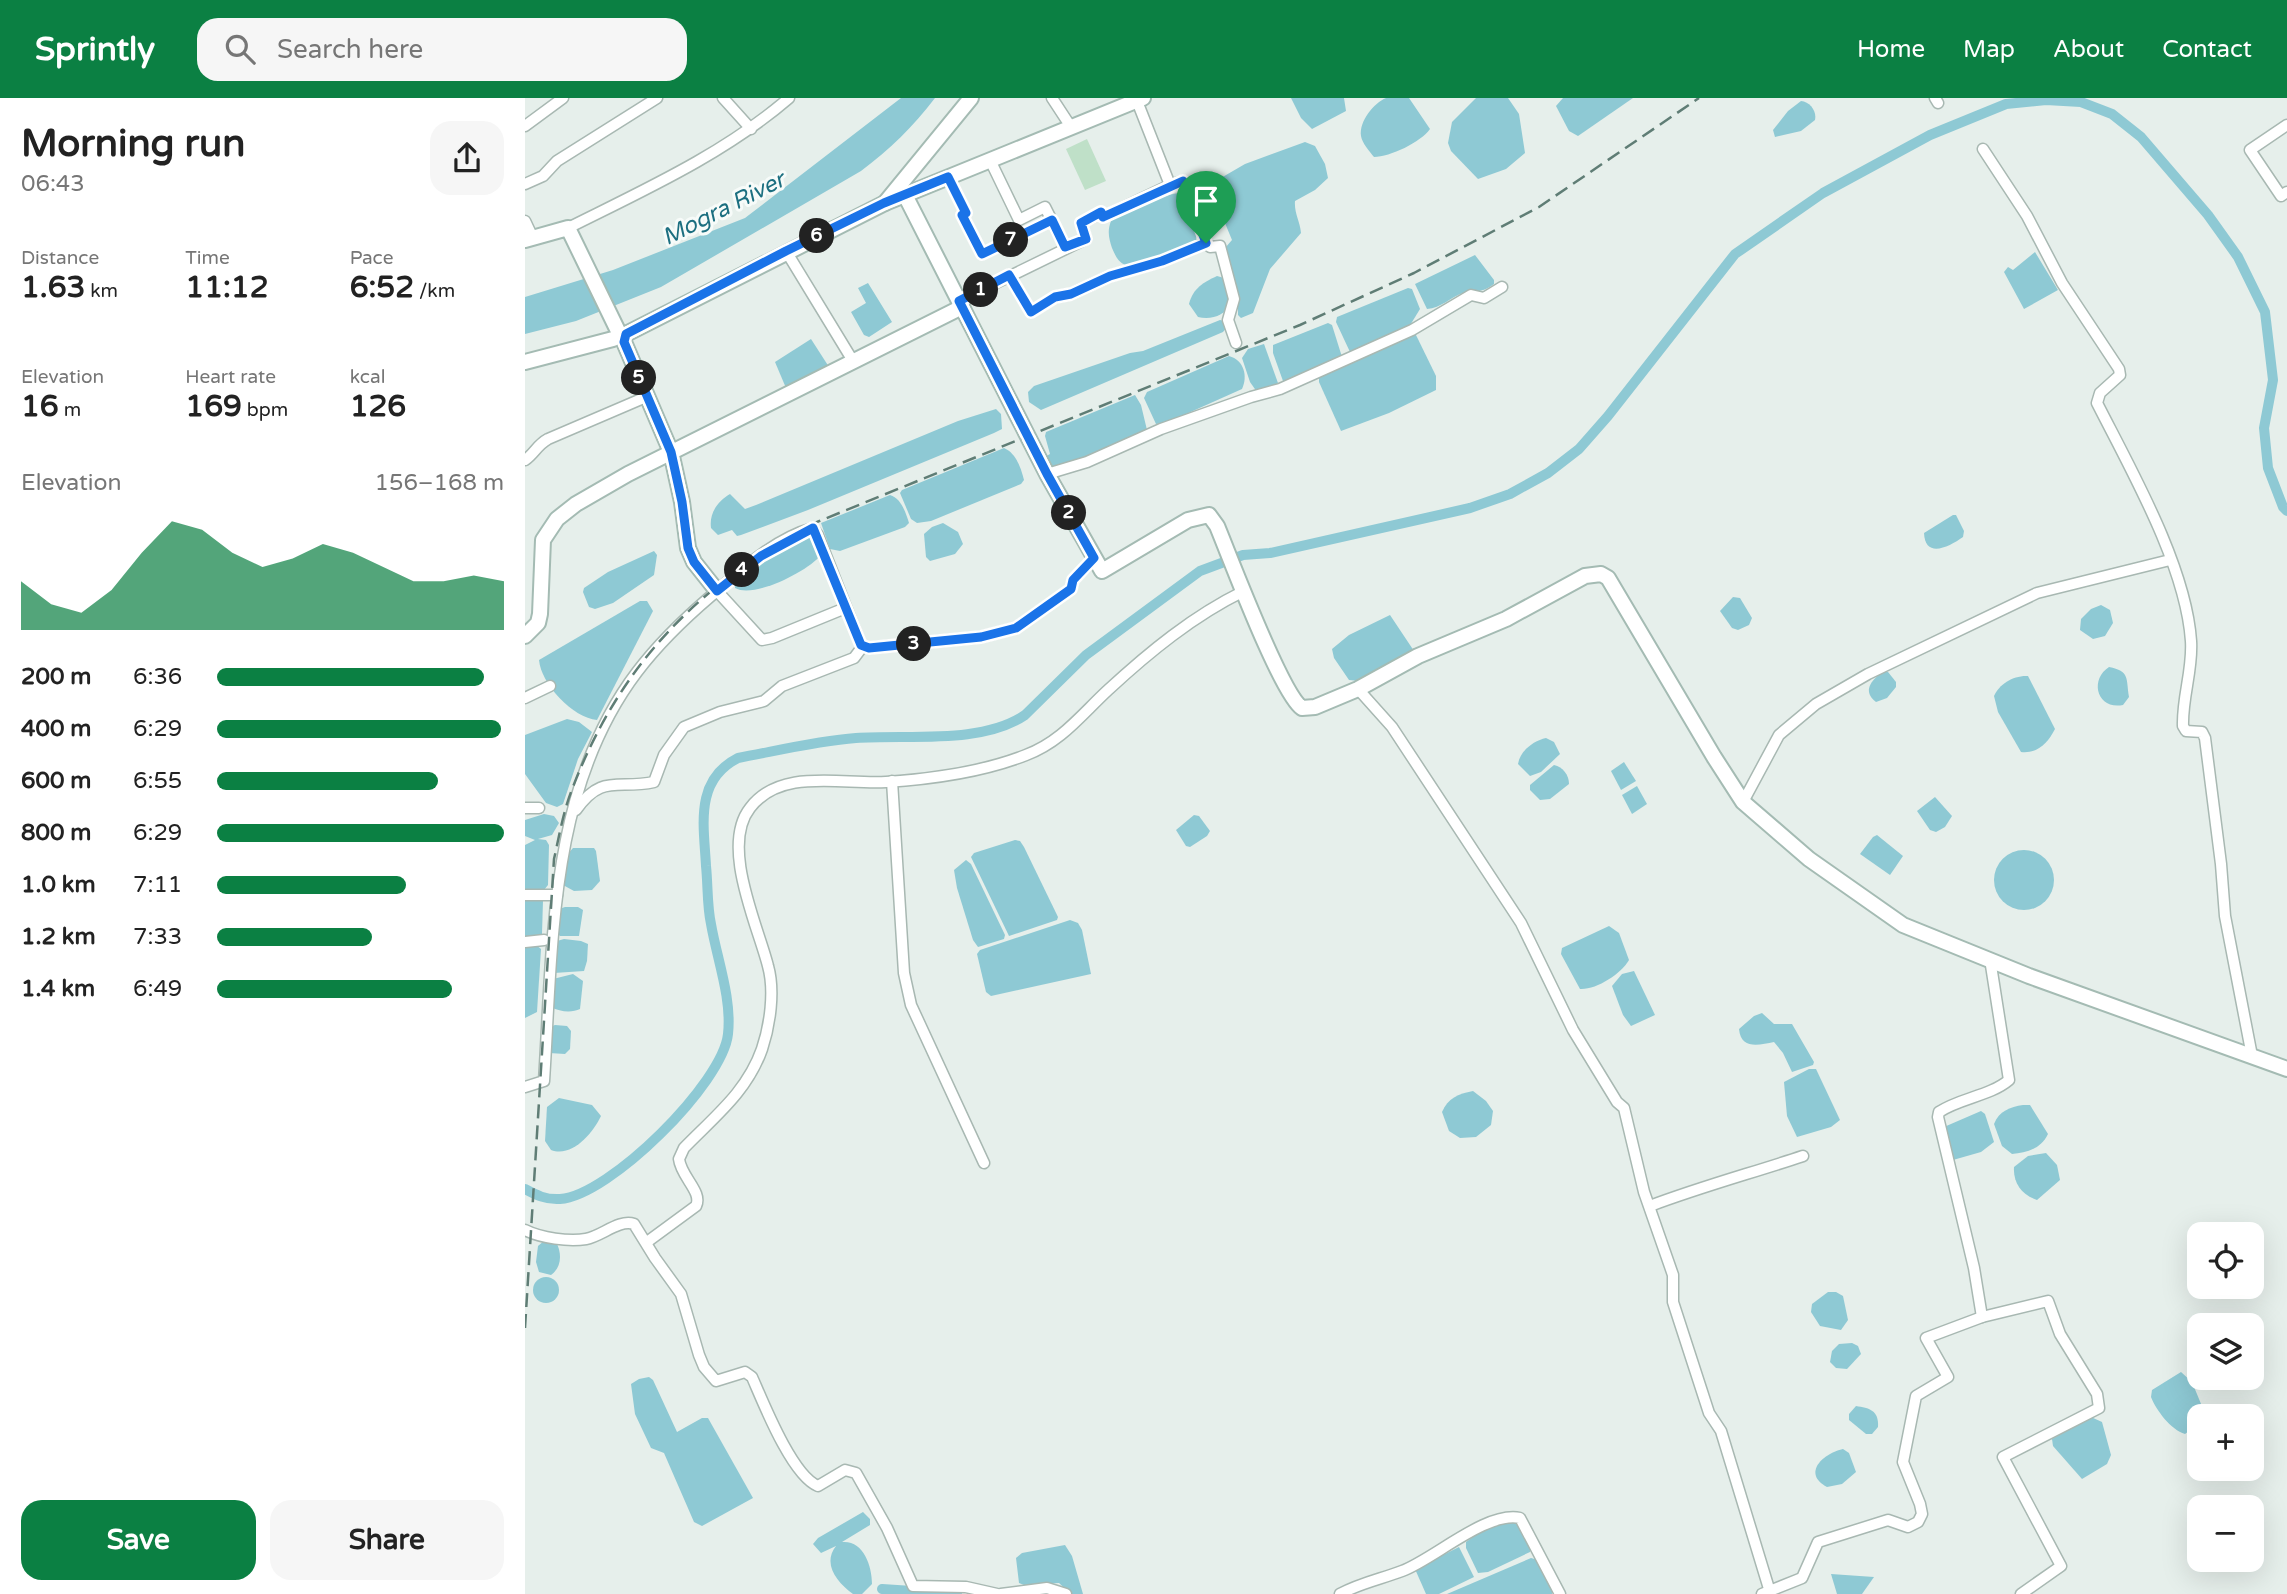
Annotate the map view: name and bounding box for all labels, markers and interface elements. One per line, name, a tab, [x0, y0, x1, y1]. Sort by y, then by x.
search box	[197, 18, 687, 81]
text: Sprintly	[35, 30, 155, 69]
icon: search	[221, 30, 259, 68]
text: Search here	[277, 34, 423, 65]
text: Home	[1857, 35, 1925, 64]
text: Map	[1963, 35, 2015, 64]
text: About	[2053, 35, 2124, 64]
text: Contact	[2162, 35, 2252, 64]
text: Morning run	[21, 121, 245, 167]
button: share	[430, 121, 504, 195]
water label: Mogra River	[657, 165, 792, 252]
text: 06:43	[21, 170, 85, 198]
pin	[1176, 171, 1236, 243]
icon: arrive	[1187, 182, 1225, 220]
pin: 6	[799, 218, 835, 254]
pin: 7	[993, 222, 1029, 258]
text: 6	[811, 224, 822, 246]
text: 7	[1005, 228, 1016, 250]
text: Distance	[21, 247, 99, 269]
text: Time	[185, 247, 230, 269]
text: Pace	[350, 247, 393, 269]
text: 1.63	[21, 269, 85, 306]
text: 11:12	[185, 269, 269, 306]
text: 6:52	[350, 269, 414, 306]
pin: 1	[963, 272, 999, 308]
text: 1	[975, 278, 986, 300]
text: km	[85, 280, 118, 302]
text: /km	[414, 280, 455, 302]
pin: 5	[621, 360, 657, 396]
text: Elevation	[21, 366, 104, 388]
text: Heart rate	[185, 366, 276, 388]
text: kcal	[350, 366, 385, 388]
text: 5	[633, 366, 644, 388]
text: 16	[21, 388, 59, 425]
text: 169	[185, 388, 242, 425]
text: 126	[350, 388, 406, 425]
text: m	[59, 399, 81, 421]
text: bpm	[242, 399, 288, 421]
text: Elevation	[21, 469, 122, 497]
text: 156–168 m	[375, 469, 504, 497]
pin: 2	[1051, 496, 1087, 530]
text: 2	[1063, 501, 1074, 523]
pin: 4	[725, 552, 759, 588]
text: 4	[736, 558, 747, 580]
pin: 3	[897, 626, 931, 662]
text: 3	[908, 632, 919, 654]
text: 200 m	[21, 663, 91, 691]
text: 6:36	[133, 663, 182, 691]
text: 400 m	[21, 715, 91, 743]
text: 6:29	[133, 715, 182, 743]
text: 600 m	[21, 767, 91, 795]
text: 6:55	[133, 767, 182, 795]
text: 800 m	[21, 819, 91, 847]
text: 6:29	[133, 819, 182, 847]
text: 1.0 km	[21, 871, 96, 899]
text: 7:11	[133, 871, 182, 899]
text: 1.2 km	[21, 923, 96, 951]
text: 7:33	[133, 923, 182, 951]
text: 1.4 km	[21, 975, 95, 1003]
text: 6:49	[133, 975, 182, 1003]
map controls	[2187, 1222, 2264, 1572]
button: locate	[2187, 1222, 2264, 1299]
button: layers	[2187, 1313, 2264, 1390]
button: +	[2187, 1404, 2264, 1481]
button: −	[2187, 1495, 2264, 1572]
button: Save	[21, 1500, 256, 1580]
button: Share	[270, 1500, 504, 1580]

